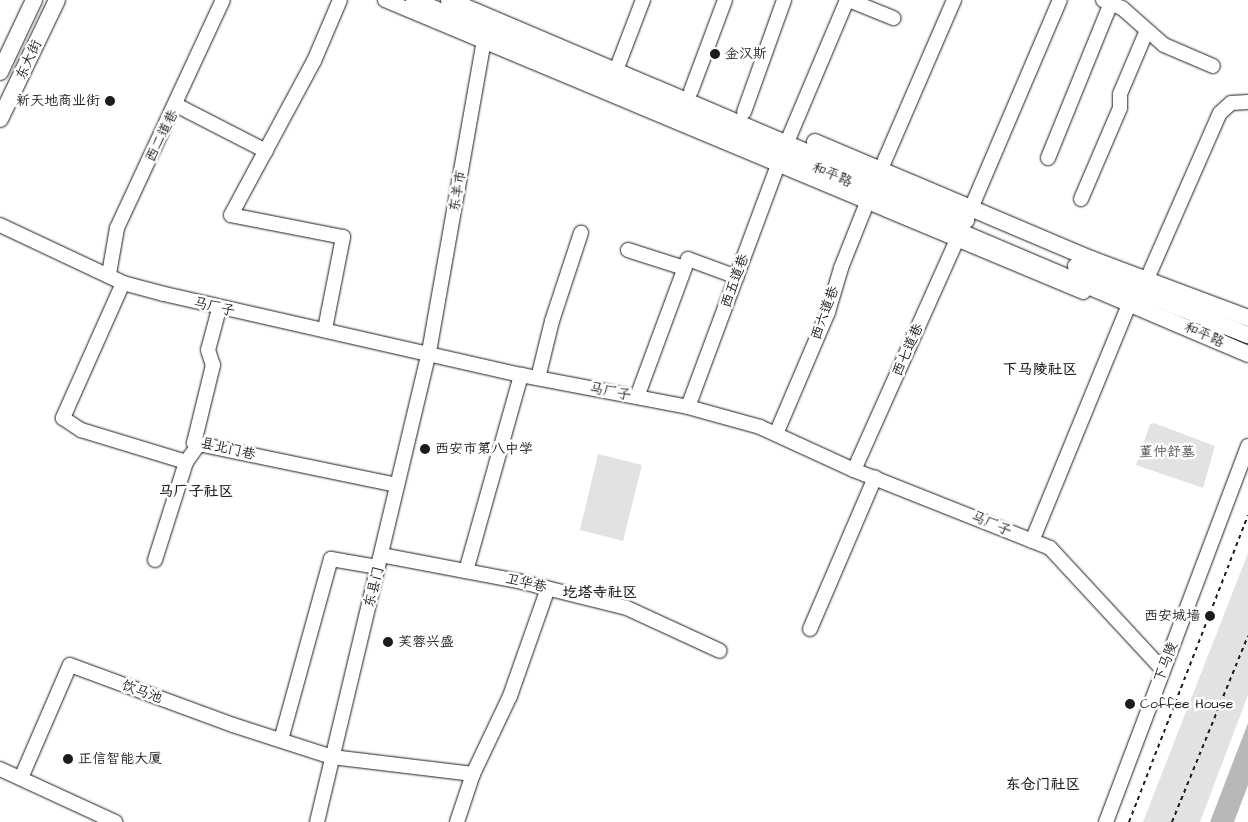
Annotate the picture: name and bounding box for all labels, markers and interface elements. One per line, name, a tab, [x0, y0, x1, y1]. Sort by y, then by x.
street label: 东大街	[13, 37, 45, 83]
place label: 金汉斯	[725, 46, 767, 62]
marker: 金汉斯	[709, 48, 721, 60]
place label: 新天地商业街	[16, 93, 100, 109]
marker: 新天地商业街	[104, 95, 116, 107]
street label: 西二道巷	[142, 107, 182, 165]
street label: 和平路	[809, 159, 855, 191]
street label: 东羊市	[446, 169, 470, 213]
street label: 西五道巷	[718, 252, 752, 310]
street label: 西六道巷	[808, 284, 842, 342]
street label: 马厂子	[192, 294, 236, 320]
street label: 和平路	[1181, 319, 1227, 351]
street label: 西七道巷	[889, 321, 927, 379]
district label: 下马陵社区	[1003, 361, 1077, 379]
street label: 马厂子	[588, 380, 632, 404]
street label: 县北门巷	[199, 435, 257, 463]
place label: 西安市第八中学	[435, 441, 533, 457]
marker: 西安市第八中学	[419, 443, 431, 455]
park label: 董仲舒墓	[1139, 444, 1195, 460]
district label: 马厂子社区	[159, 483, 233, 501]
street label: 马厂子	[968, 508, 1014, 540]
street label: 东县门	[361, 565, 387, 609]
street label: 卫华巷	[504, 570, 548, 596]
district label: 圪塔寺社区	[563, 584, 637, 602]
place label: 西安城墙	[1144, 608, 1200, 624]
marker: 西安城墙	[1204, 610, 1216, 622]
place label: 芙蓉兴盛	[398, 634, 454, 650]
marker: 芙蓉兴盛	[382, 636, 394, 648]
street label: 下马陵	[1151, 639, 1181, 685]
street label: 饮马池	[119, 677, 165, 707]
place label: Coffee House	[1140, 696, 1233, 712]
marker: Coffee House	[1124, 698, 1136, 710]
place label: 正信智能大厦	[78, 751, 162, 767]
marker: 正信智能大厦	[62, 753, 74, 765]
district label: 东仓门社区	[1006, 776, 1080, 794]

